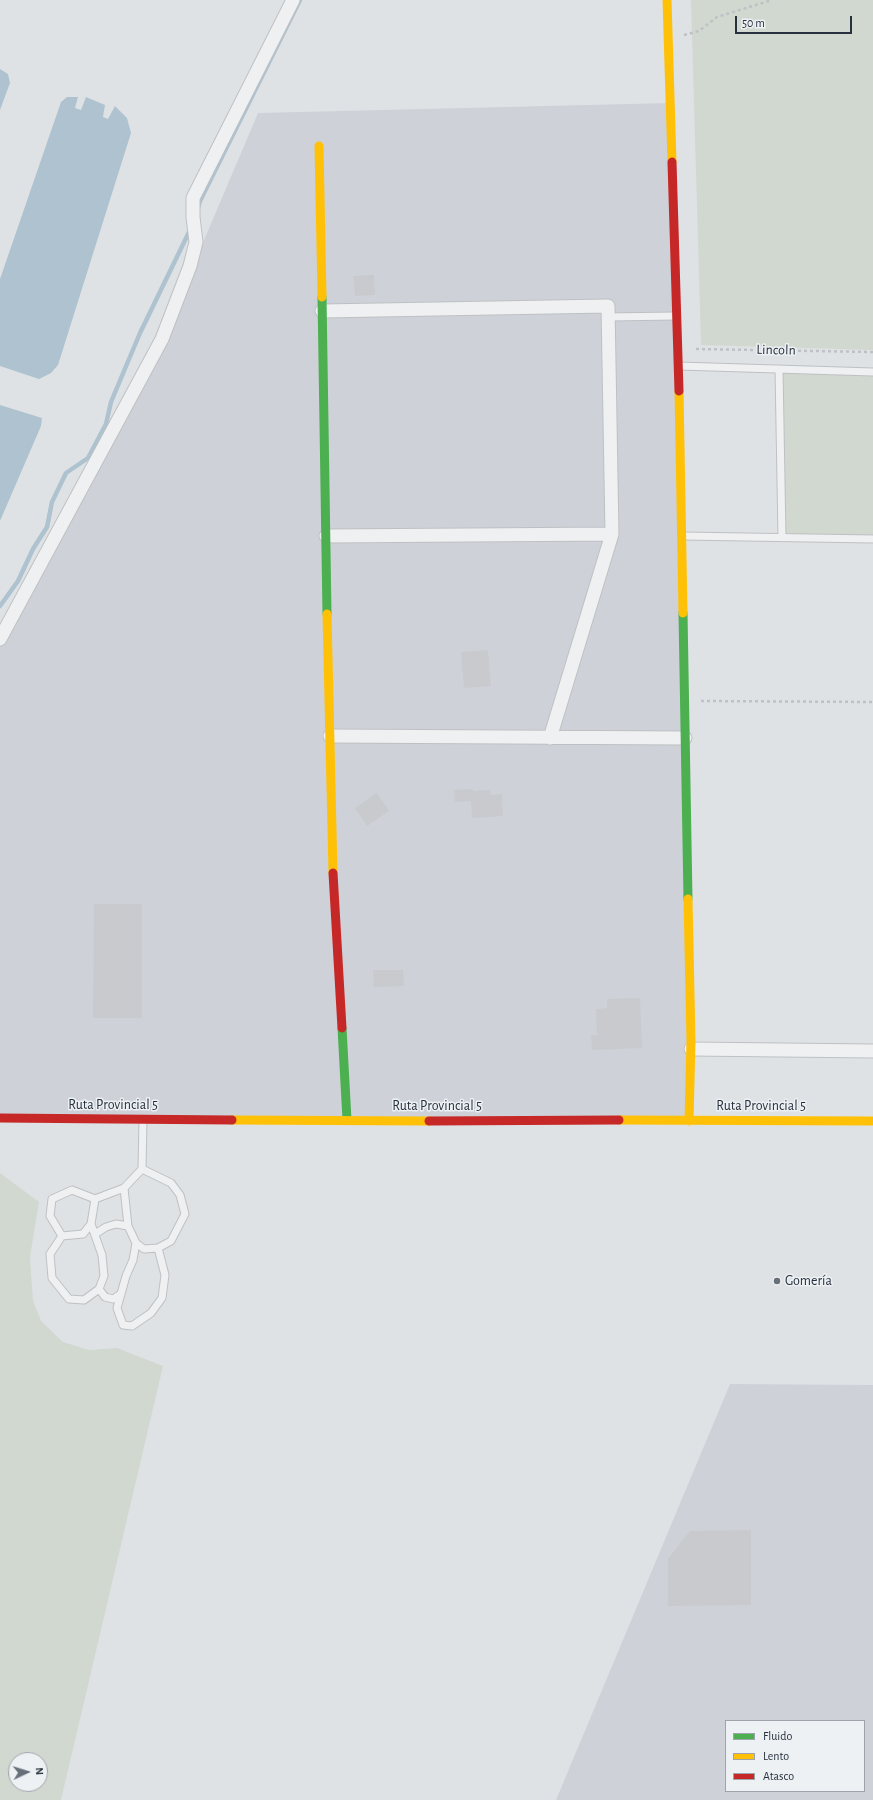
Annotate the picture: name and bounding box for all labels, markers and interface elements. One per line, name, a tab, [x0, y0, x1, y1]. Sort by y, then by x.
scale bar	[737, 8, 854, 34]
text: 50 m	[742, 17, 765, 29]
street label: Lincoln	[756, 341, 796, 359]
street label: Ruta Provincial 5	[68, 1097, 158, 1113]
street label: Ruta Provincial 5	[392, 1098, 482, 1114]
street label: Ruta Provincial 5	[716, 1098, 806, 1114]
place label: Gomería	[785, 1273, 832, 1289]
marker: Gomería	[772, 1276, 782, 1286]
legend	[725, 1720, 865, 1792]
text: Fluido	[763, 1730, 792, 1742]
text: Lento	[763, 1750, 789, 1762]
north arrow	[8, 1752, 48, 1792]
text: N	[34, 1767, 45, 1775]
text: Atasco	[763, 1770, 794, 1782]

